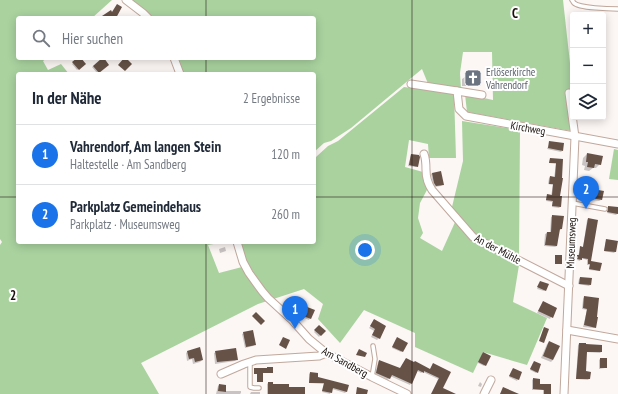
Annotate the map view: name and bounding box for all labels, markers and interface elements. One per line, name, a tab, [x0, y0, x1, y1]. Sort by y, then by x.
text: C	[512, 5, 518, 22]
map controls	[570, 12, 606, 120]
button: +	[570, 12, 606, 48]
search box	[16, 16, 316, 60]
icon: search	[30, 27, 52, 49]
text: Hier suchen	[62, 29, 123, 48]
button: −	[570, 48, 606, 84]
place label: Erlöserkirche Vahrendorf	[485, 65, 536, 92]
church icon: Erlöserkirche Vahrendorf	[463, 68, 483, 88]
button: layers	[570, 84, 606, 120]
text: In der Nähe	[32, 87, 102, 109]
text: 2 Ergebnisse	[243, 90, 300, 107]
street label: Kirchweg	[509, 118, 547, 138]
text: Vahrendorf, Am langen Stein	[70, 137, 221, 156]
text: 1	[42, 146, 48, 163]
text: 120 m	[271, 146, 300, 163]
text: Haltestelle · Am Sandberg	[70, 156, 186, 173]
pin: 2	[573, 176, 599, 209]
text: Parkplatz Gemeindehaus	[70, 197, 201, 216]
text: 2	[42, 206, 48, 223]
text: 260 m	[271, 206, 300, 223]
text: Parkplatz · Museumsweg	[70, 216, 180, 233]
street label: Museumsweg	[563, 217, 579, 269]
street label: An der Mühle	[472, 231, 524, 267]
your location	[355, 240, 375, 260]
text: 2	[10, 287, 16, 304]
pin: 1	[282, 296, 308, 329]
street label: Am Sandberg	[320, 344, 371, 380]

